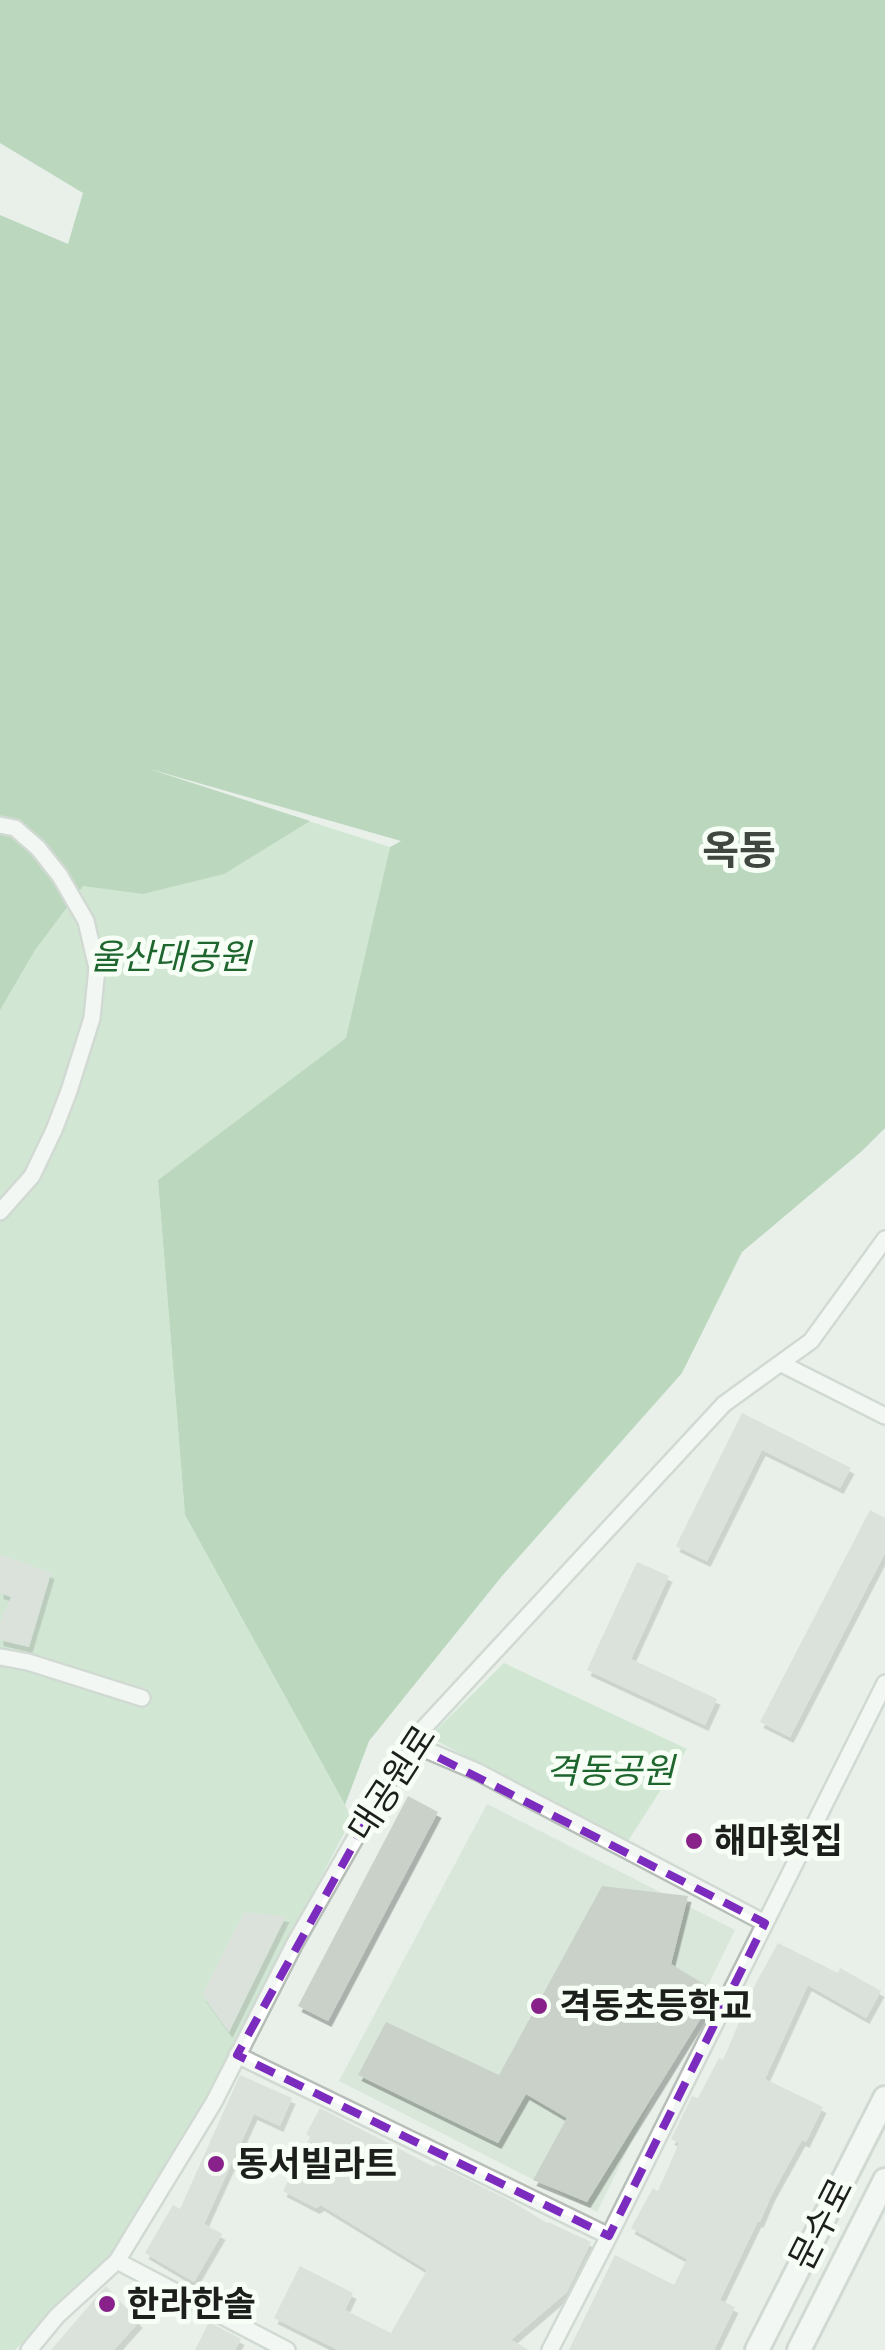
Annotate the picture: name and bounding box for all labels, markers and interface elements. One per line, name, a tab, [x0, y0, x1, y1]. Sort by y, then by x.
district label: 옥동	[702, 827, 776, 874]
park label: 울산대공원	[89, 937, 253, 978]
street label: 대공원로	[340, 1718, 445, 1848]
park label: 격동공원	[546, 1751, 677, 1792]
place label: 해마횟집	[714, 1821, 843, 1862]
marker: 해마횟집	[683, 1830, 705, 1852]
place label: 격동초등학교	[559, 1986, 752, 2027]
marker: 격동초등학교	[528, 1995, 550, 2017]
place label: 동서빌라트	[236, 2144, 397, 2185]
marker: 동서빌라트	[205, 2153, 227, 2175]
street label: 문수로	[781, 2172, 862, 2277]
place label: 한라한솔	[127, 2284, 256, 2325]
marker: 한라한솔	[96, 2293, 118, 2315]

